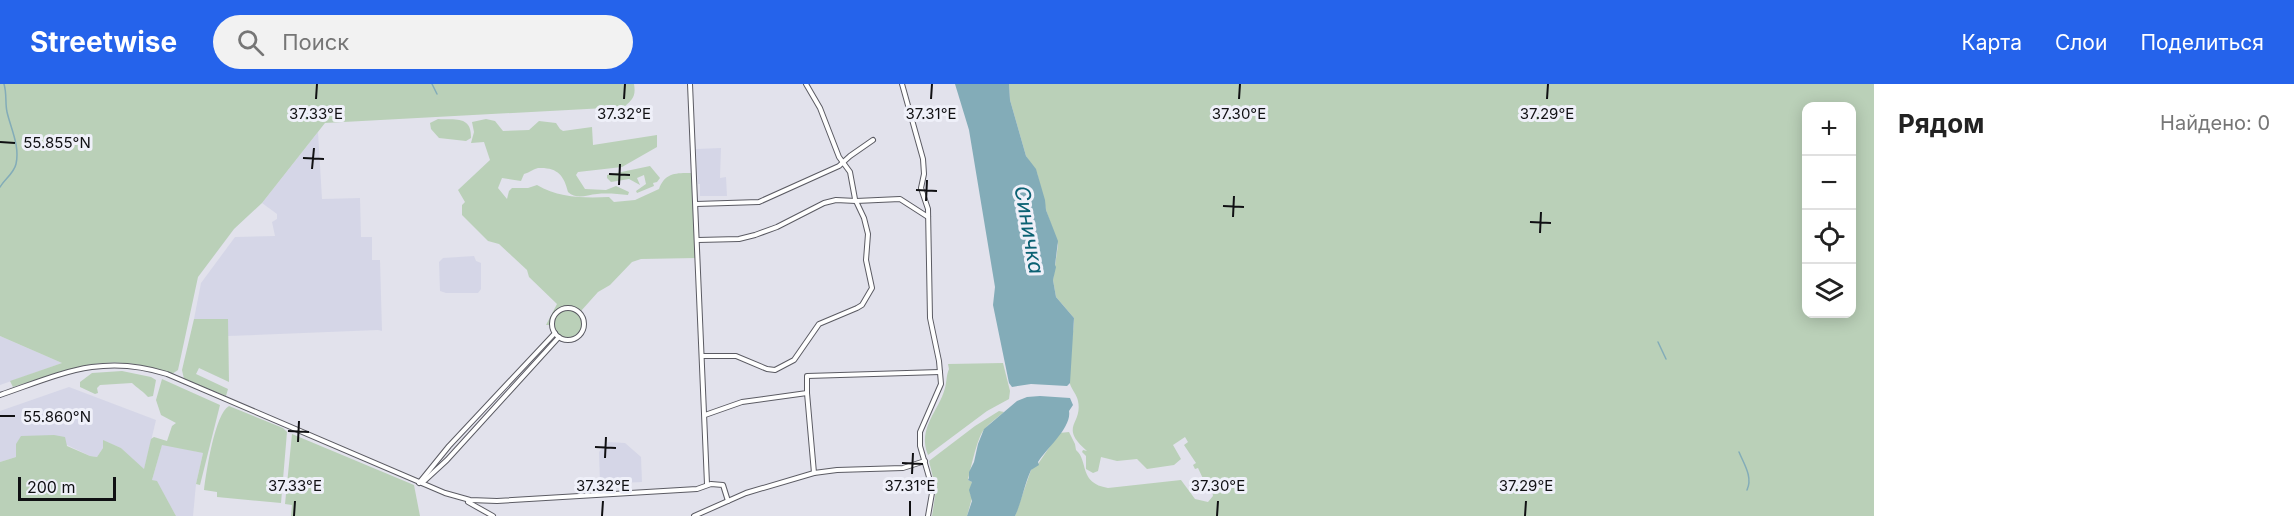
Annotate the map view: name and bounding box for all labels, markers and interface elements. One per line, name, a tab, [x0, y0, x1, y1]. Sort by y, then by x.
search box	[213, 15, 633, 69]
text: Streetwise	[30, 25, 177, 59]
icon: search	[234, 26, 267, 59]
text: Поиск	[282, 29, 349, 55]
text: Карта	[1962, 30, 2022, 55]
text: Слои	[2055, 30, 2107, 55]
text: Поделиться	[2140, 30, 2264, 55]
map controls	[1802, 102, 1856, 318]
button: +	[1802, 102, 1856, 156]
text: 37.33°E	[289, 104, 343, 123]
text: 37.32°E	[597, 104, 651, 123]
text: 37.31°E	[905, 104, 957, 123]
text: 37.30°E	[1212, 104, 1266, 123]
text: 37.29°E	[1520, 104, 1574, 123]
text: Рядом	[1898, 108, 1984, 139]
text: Найдено: 0	[2160, 111, 2270, 135]
text: 55.855°N	[23, 133, 91, 152]
button: −	[1802, 156, 1856, 210]
water label: Синичка	[1009, 184, 1050, 276]
button: locate	[1802, 210, 1856, 264]
button: layers	[1802, 264, 1856, 318]
text: 55.860°N	[23, 407, 91, 426]
scale bar	[18, 474, 116, 502]
text: 37.33°E	[268, 476, 322, 495]
text: 37.32°E	[576, 476, 630, 495]
text: 37.31°E	[884, 476, 936, 495]
text: 37.30°E	[1191, 476, 1245, 495]
text: 37.29°E	[1499, 476, 1553, 495]
text: 200 m	[27, 477, 75, 497]

